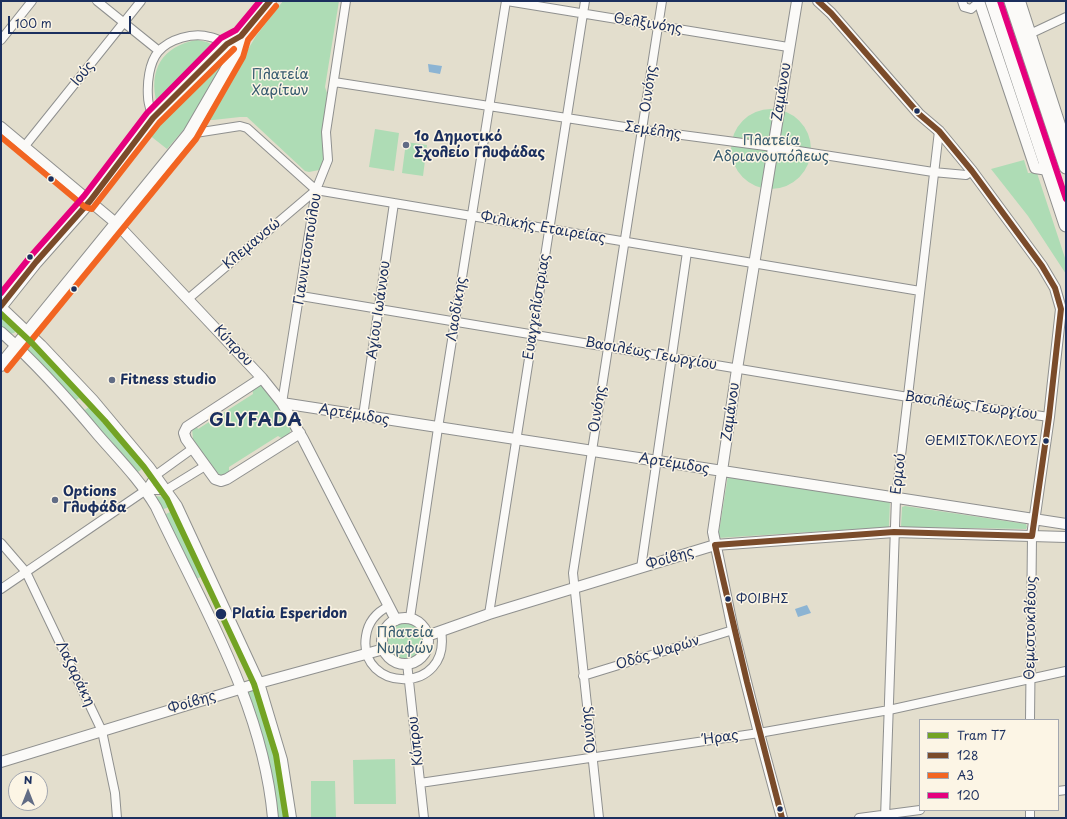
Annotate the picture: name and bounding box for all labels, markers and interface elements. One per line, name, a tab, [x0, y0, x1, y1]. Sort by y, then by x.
scale bar	[10, 8, 133, 34]
street label: Θελξινόης	[612, 10, 684, 38]
text: 100 m	[15, 14, 52, 32]
street label: Ιούς	[68, 58, 98, 90]
street label: Ζαμάνου	[769, 61, 795, 123]
street label: Οινόης	[637, 64, 661, 114]
park label: Πλατεία Χαρίτων	[251, 67, 309, 100]
unlabelled marker	[912, 106, 922, 116]
street label: Σεμέλης	[624, 119, 682, 143]
place label: 1ο Δημοτικό Σχολείο Γλυφάδας	[414, 129, 545, 162]
park label: Πλατεία Αδριανουπόλεως	[713, 133, 829, 166]
marker: 1ο Δημοτικό Σχολείο Γλυφάδας	[401, 140, 411, 150]
unlabelled marker	[46, 174, 56, 184]
street label: Γιαννιτσοπούλου	[291, 192, 325, 306]
street label: Φιλικής Εταιρείας	[479, 209, 607, 247]
street label: Κλεμανσώ	[220, 215, 284, 273]
unlabelled marker	[25, 252, 35, 262]
street label: Ευαγγελίστριας	[520, 253, 554, 361]
street label: Αγίου Ιωάννου	[364, 260, 394, 360]
street label: Λαοδίκης	[444, 276, 470, 342]
unlabelled marker	[69, 284, 79, 294]
street label: Κύπρου	[210, 322, 256, 370]
street label: Βασιλέως Γεωργίου	[584, 334, 718, 374]
place label: Fitness studio	[120, 372, 216, 388]
marker: Fitness studio	[107, 375, 117, 385]
street label: Ζαμάνου	[719, 382, 743, 442]
street label: Οινόης	[586, 384, 610, 434]
street label: Βασιλέως Γεωργίου	[904, 388, 1038, 424]
street label: Αρτέμιδος	[318, 401, 390, 429]
district label: GLYFADA	[209, 410, 303, 432]
place label: ΘΕΜΙΣΤΟΚΛΕΟΥΣ	[925, 433, 1038, 449]
marker: ΘΕΜΙΣΤΟΚΛΕΟΥΣ	[1041, 436, 1051, 446]
street label: Αρτέμιδος	[638, 450, 710, 478]
street label: Ερμού	[888, 452, 910, 496]
place label: Options Γλυφάδα	[63, 484, 127, 516]
marker: Options Γλυφάδα	[50, 495, 60, 505]
street label: Φοίβης	[644, 544, 696, 574]
street label: Θεμιστοκλέους	[1022, 576, 1040, 680]
place label: ΦΟΙΒΗΣ	[736, 591, 788, 607]
marker: ΦΟΙΒΗΣ	[723, 594, 733, 604]
place label: Platia Esperidon	[232, 606, 347, 622]
marker: Platia Esperidon	[214, 607, 228, 621]
park label: Πλατεία Νυμφών	[376, 625, 434, 658]
street label: Οδóς Ψαρών	[614, 632, 702, 674]
street label: Λαζαράκη	[52, 639, 98, 709]
street label: Φοίβης	[166, 688, 218, 718]
street label: Οινόης	[578, 706, 600, 754]
street label: Κύπρου	[405, 715, 427, 767]
legend	[919, 719, 1059, 811]
text: Tram Τ7	[957, 726, 1006, 744]
street label: Ήρας	[702, 727, 740, 749]
text: 128	[957, 746, 978, 764]
text: Α3	[957, 766, 974, 784]
north arrow	[8, 771, 48, 811]
text: N	[24, 771, 32, 788]
text: 120	[957, 786, 980, 804]
unlabelled marker	[775, 804, 785, 814]

